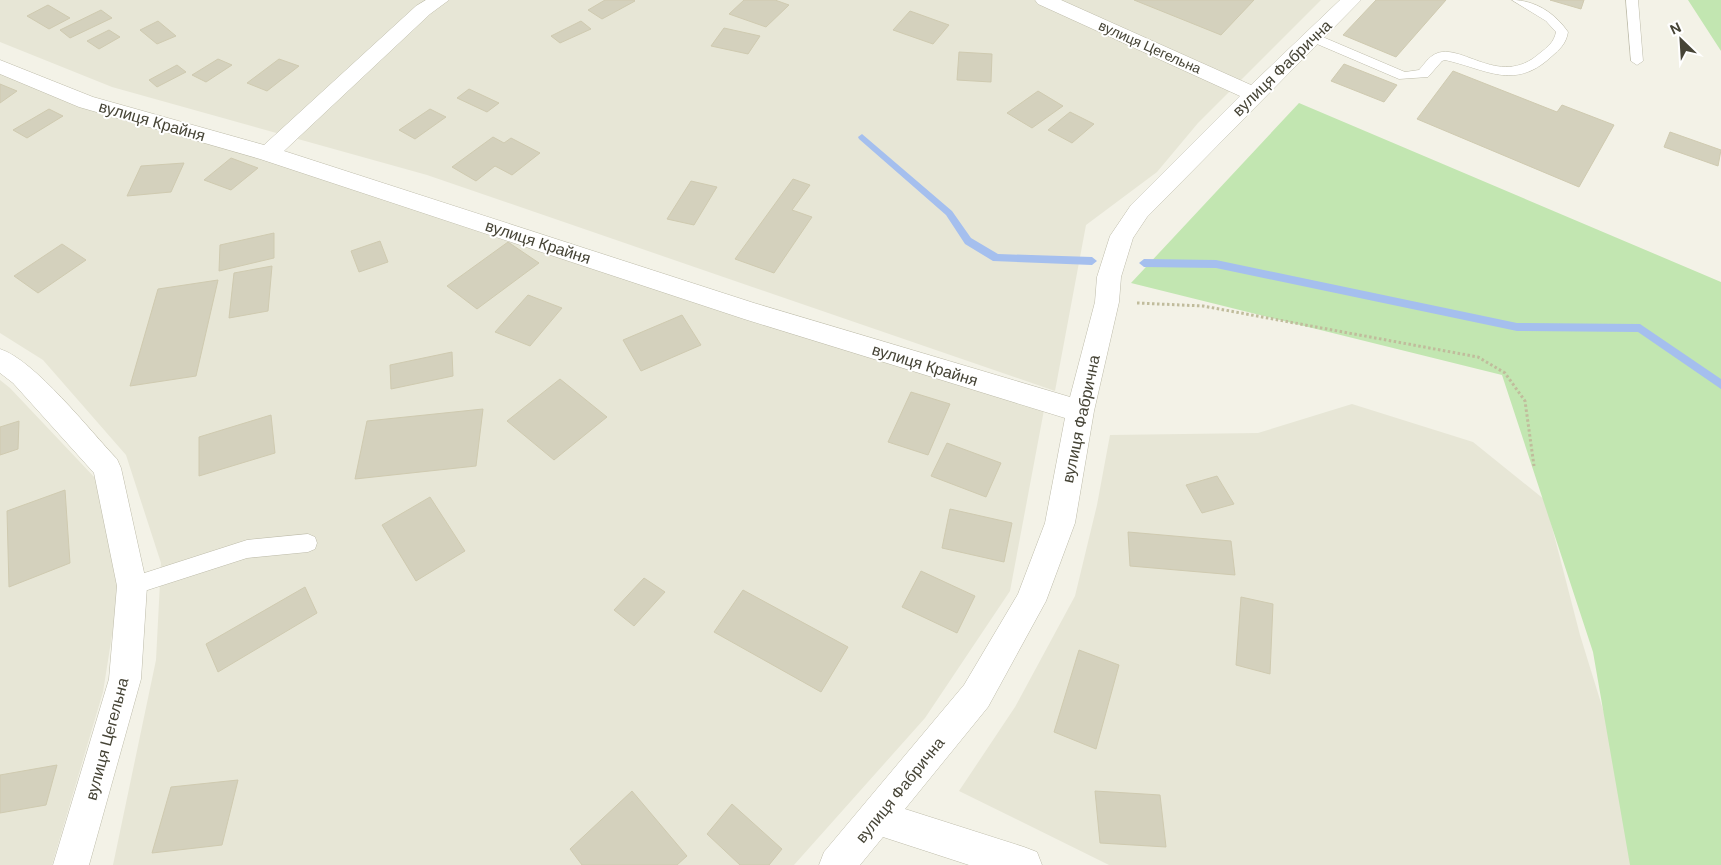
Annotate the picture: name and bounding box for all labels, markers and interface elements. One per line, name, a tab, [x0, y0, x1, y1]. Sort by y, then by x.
street label: вулиця Фабрична	[1228, 15, 1336, 121]
north arrow	[1656, 15, 1706, 65]
street label: вулиця Цегельна	[1096, 16, 1204, 78]
text: N	[1667, 18, 1684, 39]
street label: вулиця Крайня	[96, 96, 208, 146]
street label: вулиця Крайня	[483, 215, 593, 269]
street label: вулиця Крайня	[869, 339, 981, 391]
street label: вулиця Фабрична	[1057, 353, 1105, 485]
street label: вулиця Цегельна	[81, 675, 133, 803]
street label: вулиця Фабрична	[851, 733, 949, 847]

